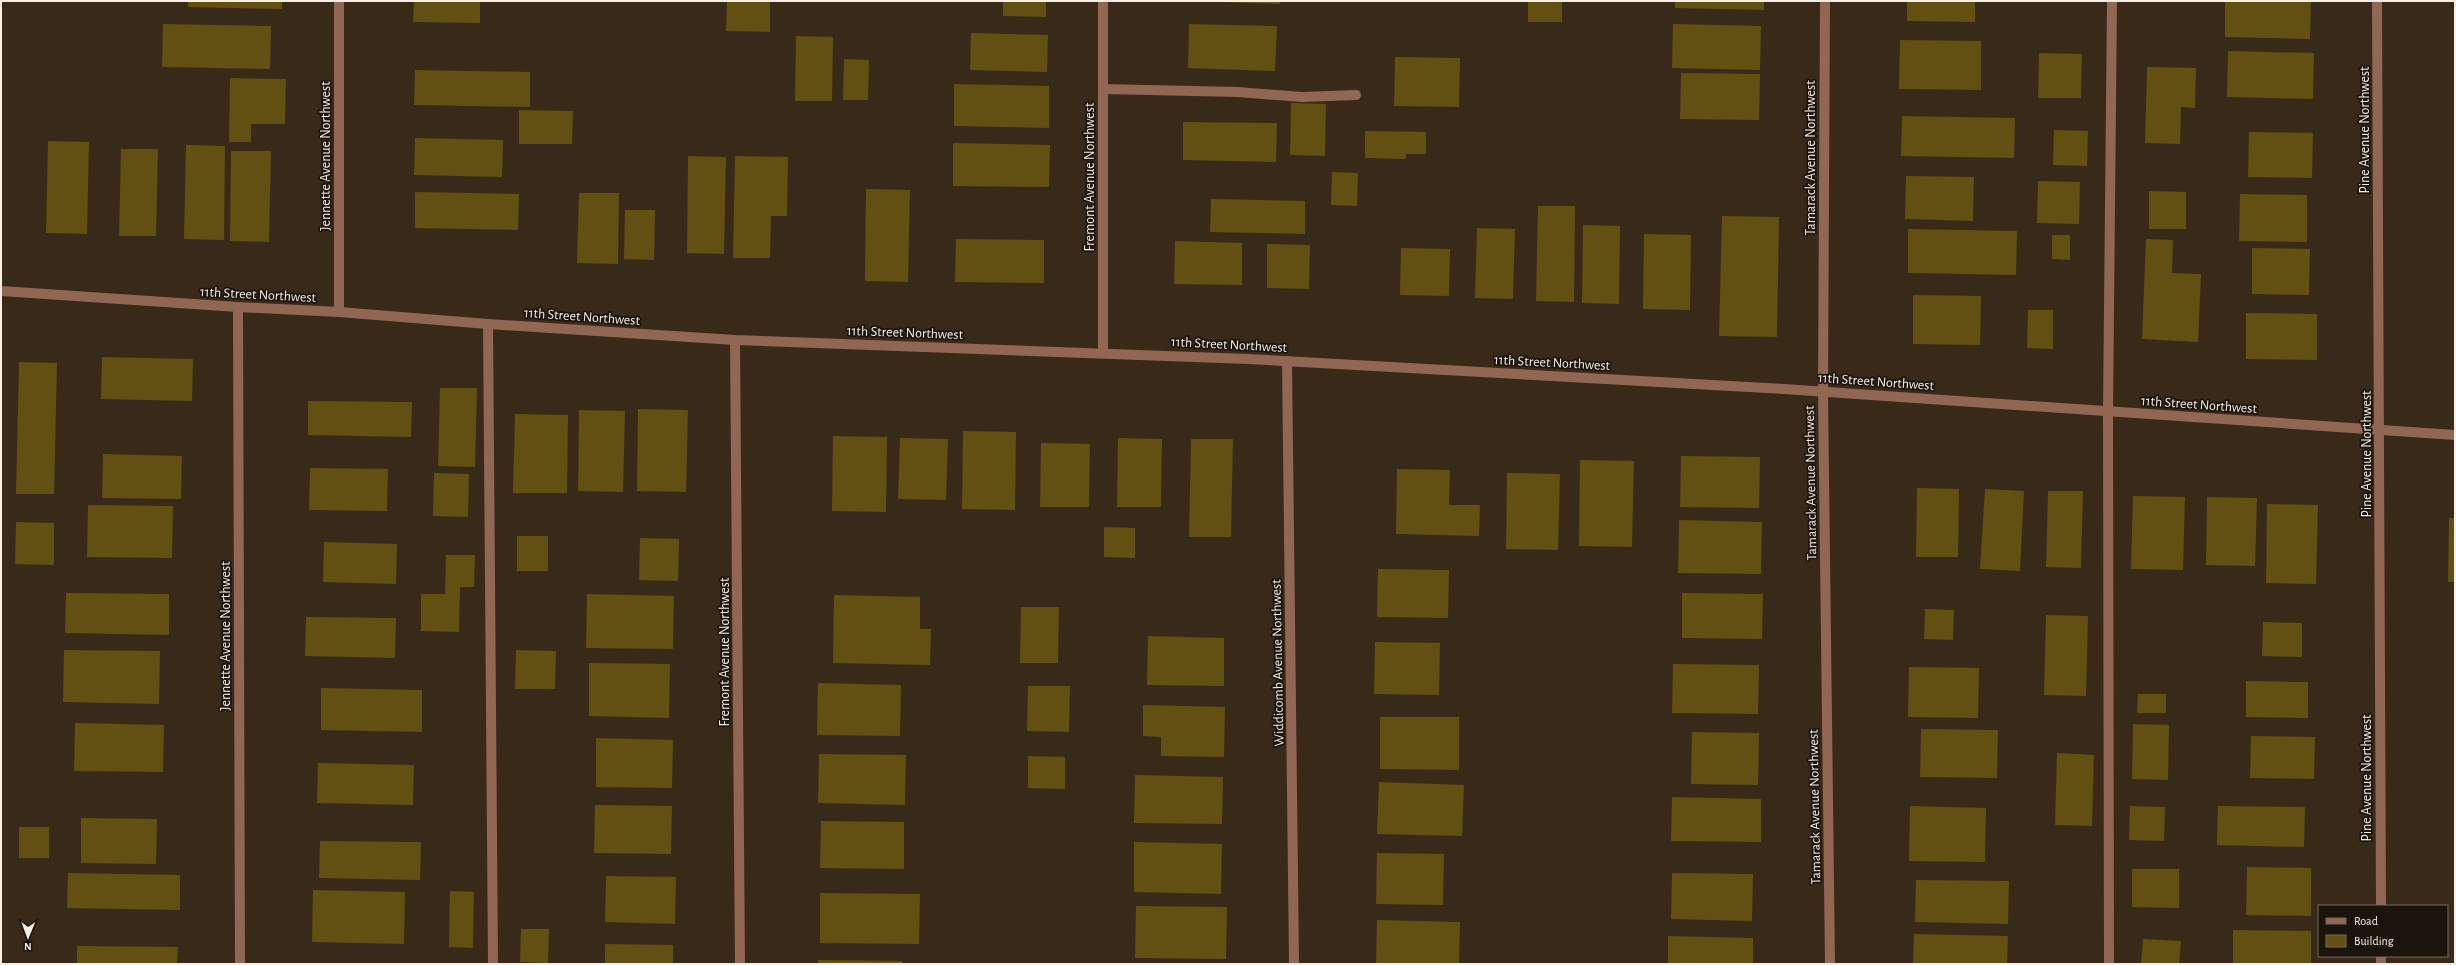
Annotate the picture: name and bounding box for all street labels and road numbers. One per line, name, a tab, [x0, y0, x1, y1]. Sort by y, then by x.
street label: Pine Avenue Northwest	[2358, 66, 2372, 194]
street label: Tamarack Avenue Northwest	[1804, 80, 1818, 236]
street label: Jennette Avenue Northwest	[319, 81, 333, 231]
street label: Fremont Avenue Northwest	[1083, 102, 1097, 251]
street label: 11th Street Northwest	[200, 285, 317, 305]
street label: 11th Street Northwest	[523, 306, 641, 328]
street label: 11th Street Northwest	[847, 324, 964, 342]
street label: 11th Street Northwest	[1171, 335, 1288, 355]
street label: 11th Street Northwest	[1494, 353, 1611, 373]
street label: 11th Street Northwest	[1817, 371, 1935, 393]
street label: Pine Avenue Northwest	[2360, 390, 2374, 518]
street label: 11th Street Northwest	[2140, 394, 2258, 416]
street label: Tamarack Avenue Northwest	[1803, 405, 1819, 561]
street label: Jennette Avenue Northwest	[219, 561, 233, 711]
street label: Fremont Avenue Northwest	[718, 577, 732, 726]
street label: Widdicomb Avenue Northwest	[1270, 579, 1286, 747]
street label: Pine Avenue Northwest	[2360, 714, 2374, 842]
street label: Tamarack Avenue Northwest	[1807, 729, 1823, 885]

